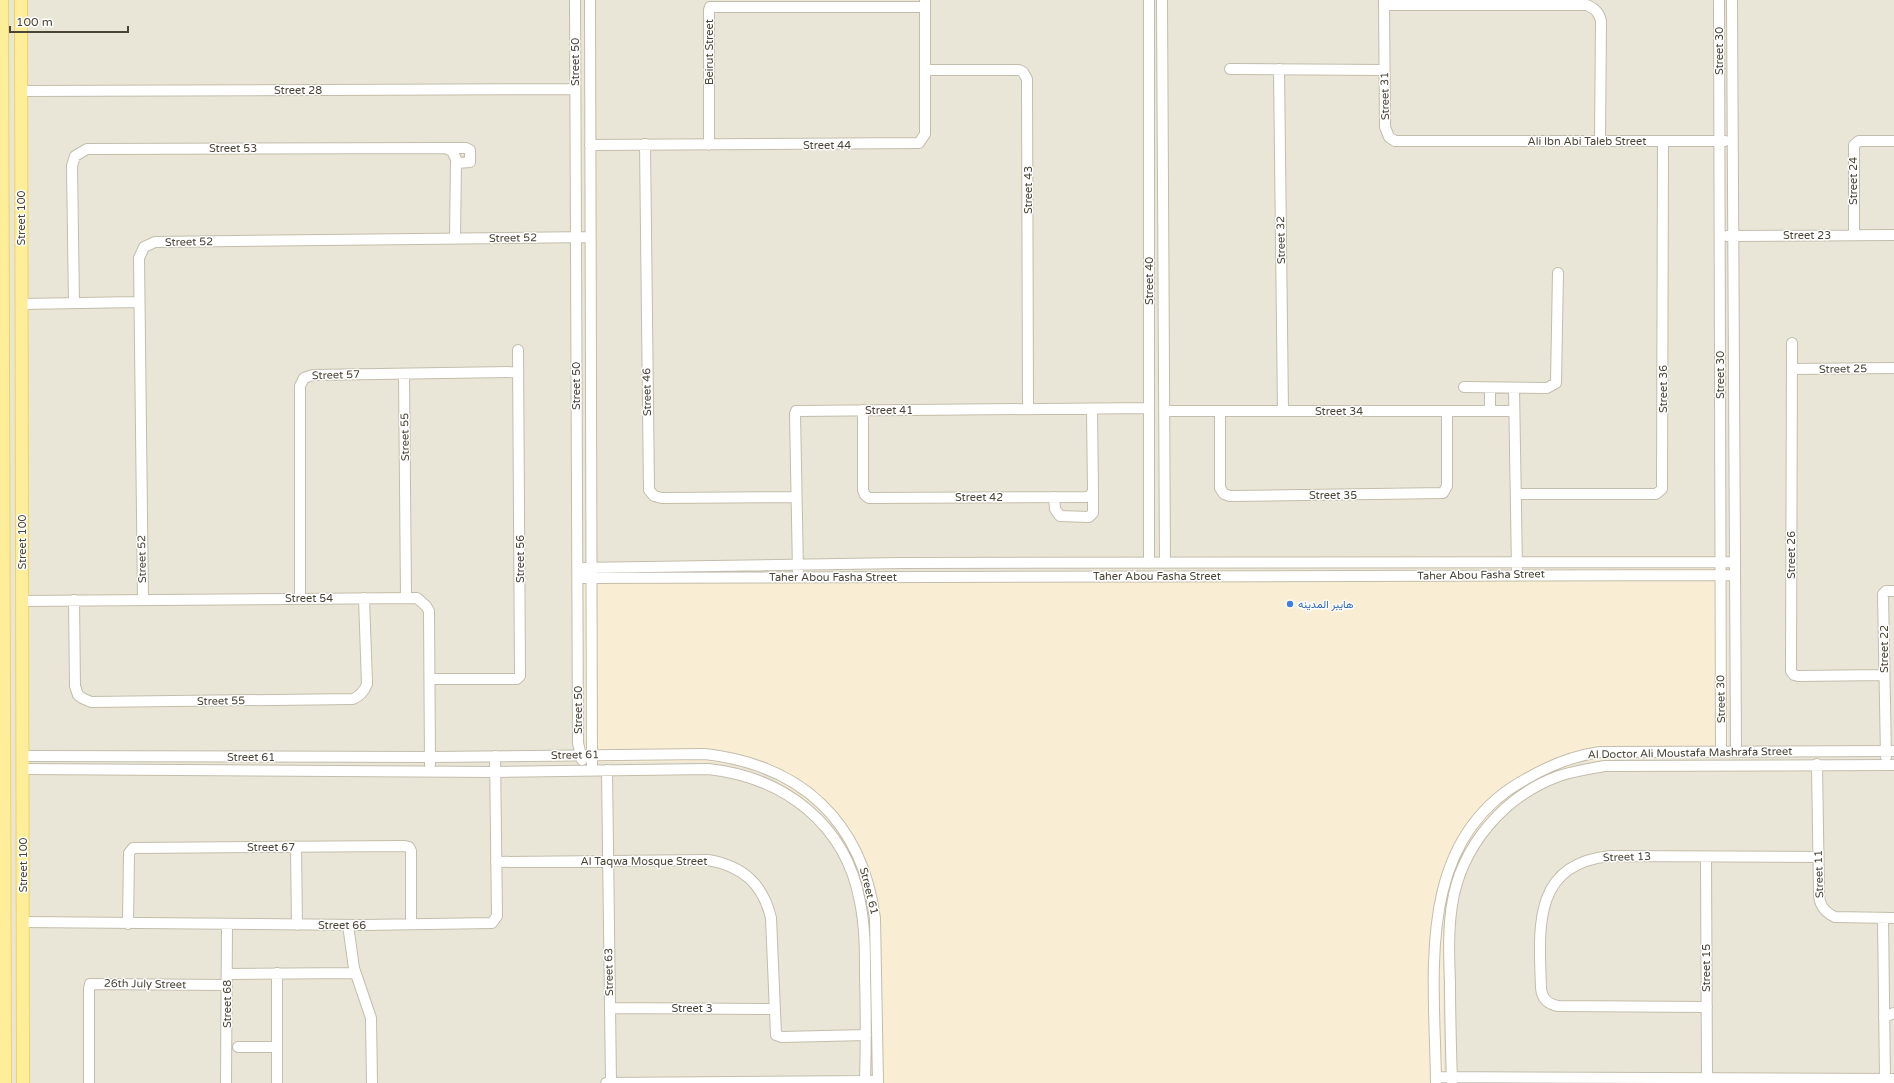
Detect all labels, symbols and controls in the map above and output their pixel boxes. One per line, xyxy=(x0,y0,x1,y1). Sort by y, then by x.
scale bar xyxy=(10,8,128,34)
text: 100 m xyxy=(16,15,53,29)
street label: Beirut Street xyxy=(703,19,716,85)
street label: Street 30 xyxy=(1713,27,1726,75)
street label: Street 50 xyxy=(569,38,582,86)
street label: Street 31 xyxy=(1378,72,1392,120)
street label: Street 28 xyxy=(274,84,322,97)
street label: Ali Ibn Abi Taleb Street xyxy=(1528,135,1646,148)
street label: Street 44 xyxy=(803,139,851,152)
street label: Street 53 xyxy=(209,142,257,155)
street label: Street 24 xyxy=(1847,157,1860,205)
street label: Street 43 xyxy=(1022,166,1035,214)
street label: Street 100 xyxy=(15,190,28,246)
street label: Street 32 xyxy=(1274,216,1288,264)
street label: Street 23 xyxy=(1783,229,1831,242)
street label: Street 52 xyxy=(489,231,537,245)
street label: Street 52 xyxy=(165,235,213,249)
street label: Street 40 xyxy=(1143,257,1156,305)
street label: Street 30 xyxy=(1714,351,1727,399)
street label: Street 50 xyxy=(570,362,583,410)
street label: Street 25 xyxy=(1819,362,1867,376)
street label: Street 36 xyxy=(1657,365,1670,413)
street label: Street 57 xyxy=(312,368,360,382)
street label: Street 46 xyxy=(640,368,654,416)
street label: Street 41 xyxy=(865,404,913,417)
street label: Street 34 xyxy=(1315,405,1363,418)
street label: Street 55 xyxy=(398,413,412,461)
street label: Street 35 xyxy=(1309,489,1357,502)
street label: Street 42 xyxy=(955,491,1003,504)
street label: Street 100 xyxy=(16,514,29,570)
street label: Street 26 xyxy=(1785,531,1798,579)
street label: Street 52 xyxy=(135,535,149,583)
street label: Street 56 xyxy=(514,535,527,583)
street label: Taher Abou Fasha Street xyxy=(1417,567,1545,583)
street label: Taher Abou Fasha Street xyxy=(1093,570,1221,583)
street label: Taher Abou Fasha Street xyxy=(769,571,897,584)
street label: Street 54 xyxy=(285,592,333,605)
place label: هايبر المدينه xyxy=(1298,598,1354,611)
marker: هايبر المدينه xyxy=(1285,599,1295,609)
street label: Street 22 xyxy=(1878,625,1891,673)
street label: Street 30 xyxy=(1714,675,1728,723)
street label: Street 50 xyxy=(572,686,585,734)
street label: Street 55 xyxy=(197,694,245,708)
street label: Al Doctor Ali Moustafa Mashrafa Street xyxy=(1588,745,1792,761)
street label: Street 61 xyxy=(551,748,599,762)
street label: Street 61 xyxy=(227,751,275,764)
street label: Street 100 xyxy=(17,837,30,893)
street label: Street 67 xyxy=(247,841,295,854)
street label: Street 13 xyxy=(1603,850,1651,864)
street label: Street 11 xyxy=(1812,850,1826,898)
street label: Al Taqwa Mosque Street xyxy=(581,855,707,868)
street label: Street 61 xyxy=(857,866,881,916)
street label: Street 66 xyxy=(318,919,366,932)
street label: Street 15 xyxy=(1700,944,1713,992)
street label: Street 63 xyxy=(602,948,616,996)
street label: 26th July Street xyxy=(104,977,186,991)
street label: Street 68 xyxy=(221,980,234,1028)
street label: Street 3 xyxy=(671,1002,713,1015)

